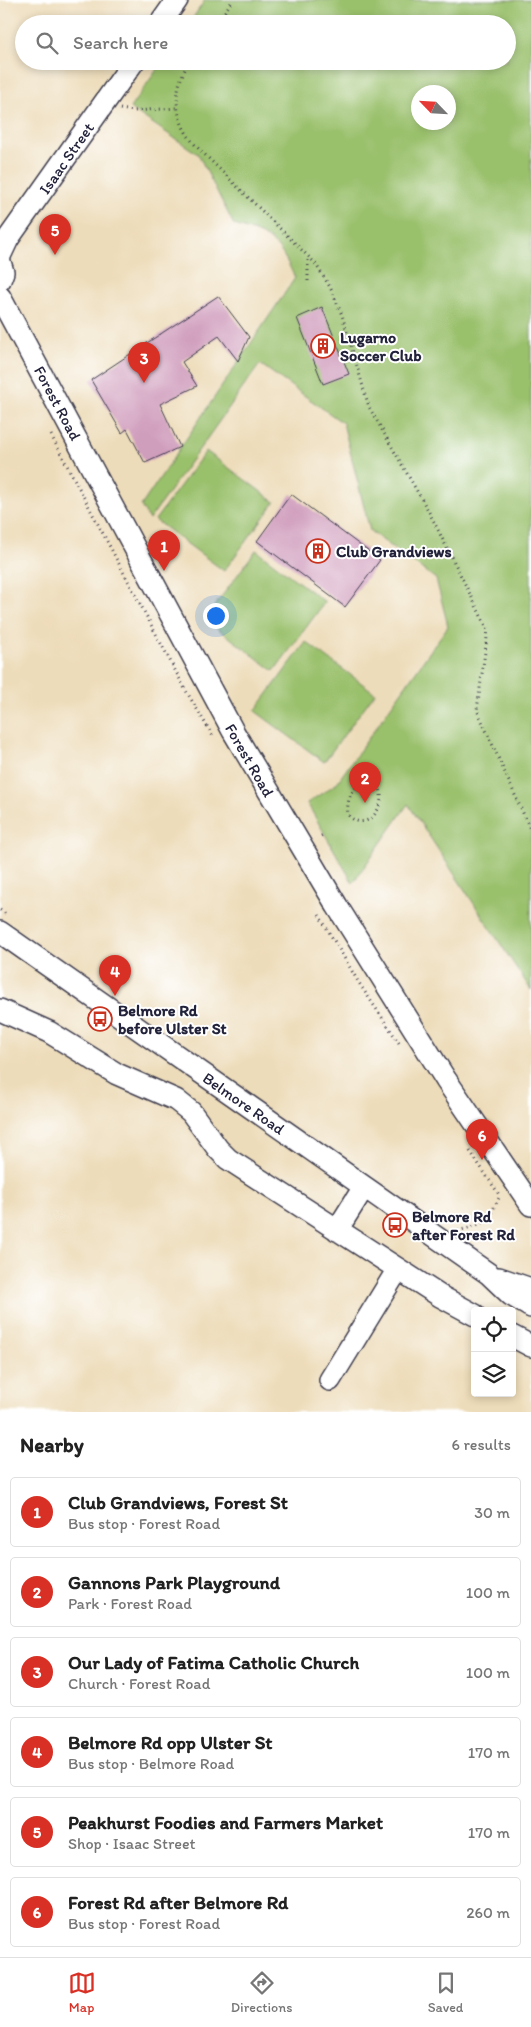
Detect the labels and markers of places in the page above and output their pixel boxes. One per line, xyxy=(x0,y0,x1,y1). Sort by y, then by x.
pin: 5 xyxy=(39,214,71,255)
place label: Lugarno Soccer Club xyxy=(340,328,422,365)
building icon: Lugarno Soccer Club xyxy=(310,333,336,359)
pin: 3 xyxy=(128,342,160,383)
pin: 1 xyxy=(148,530,180,571)
building icon: Club Grandviews xyxy=(305,538,331,564)
place label: Club Grandviews xyxy=(336,542,452,561)
pin: 2 xyxy=(349,762,381,803)
pin: 4 xyxy=(99,955,131,996)
place label: Belmore Rd before Ulster St xyxy=(118,1001,227,1038)
bus stop icon: Belmore Rd before Ulster St xyxy=(87,1006,113,1032)
pin: 6 xyxy=(466,1119,498,1160)
place label: Belmore Rd after Forest Rd xyxy=(412,1207,515,1244)
bus stop icon: Belmore Rd after Forest Rd xyxy=(382,1212,408,1238)

